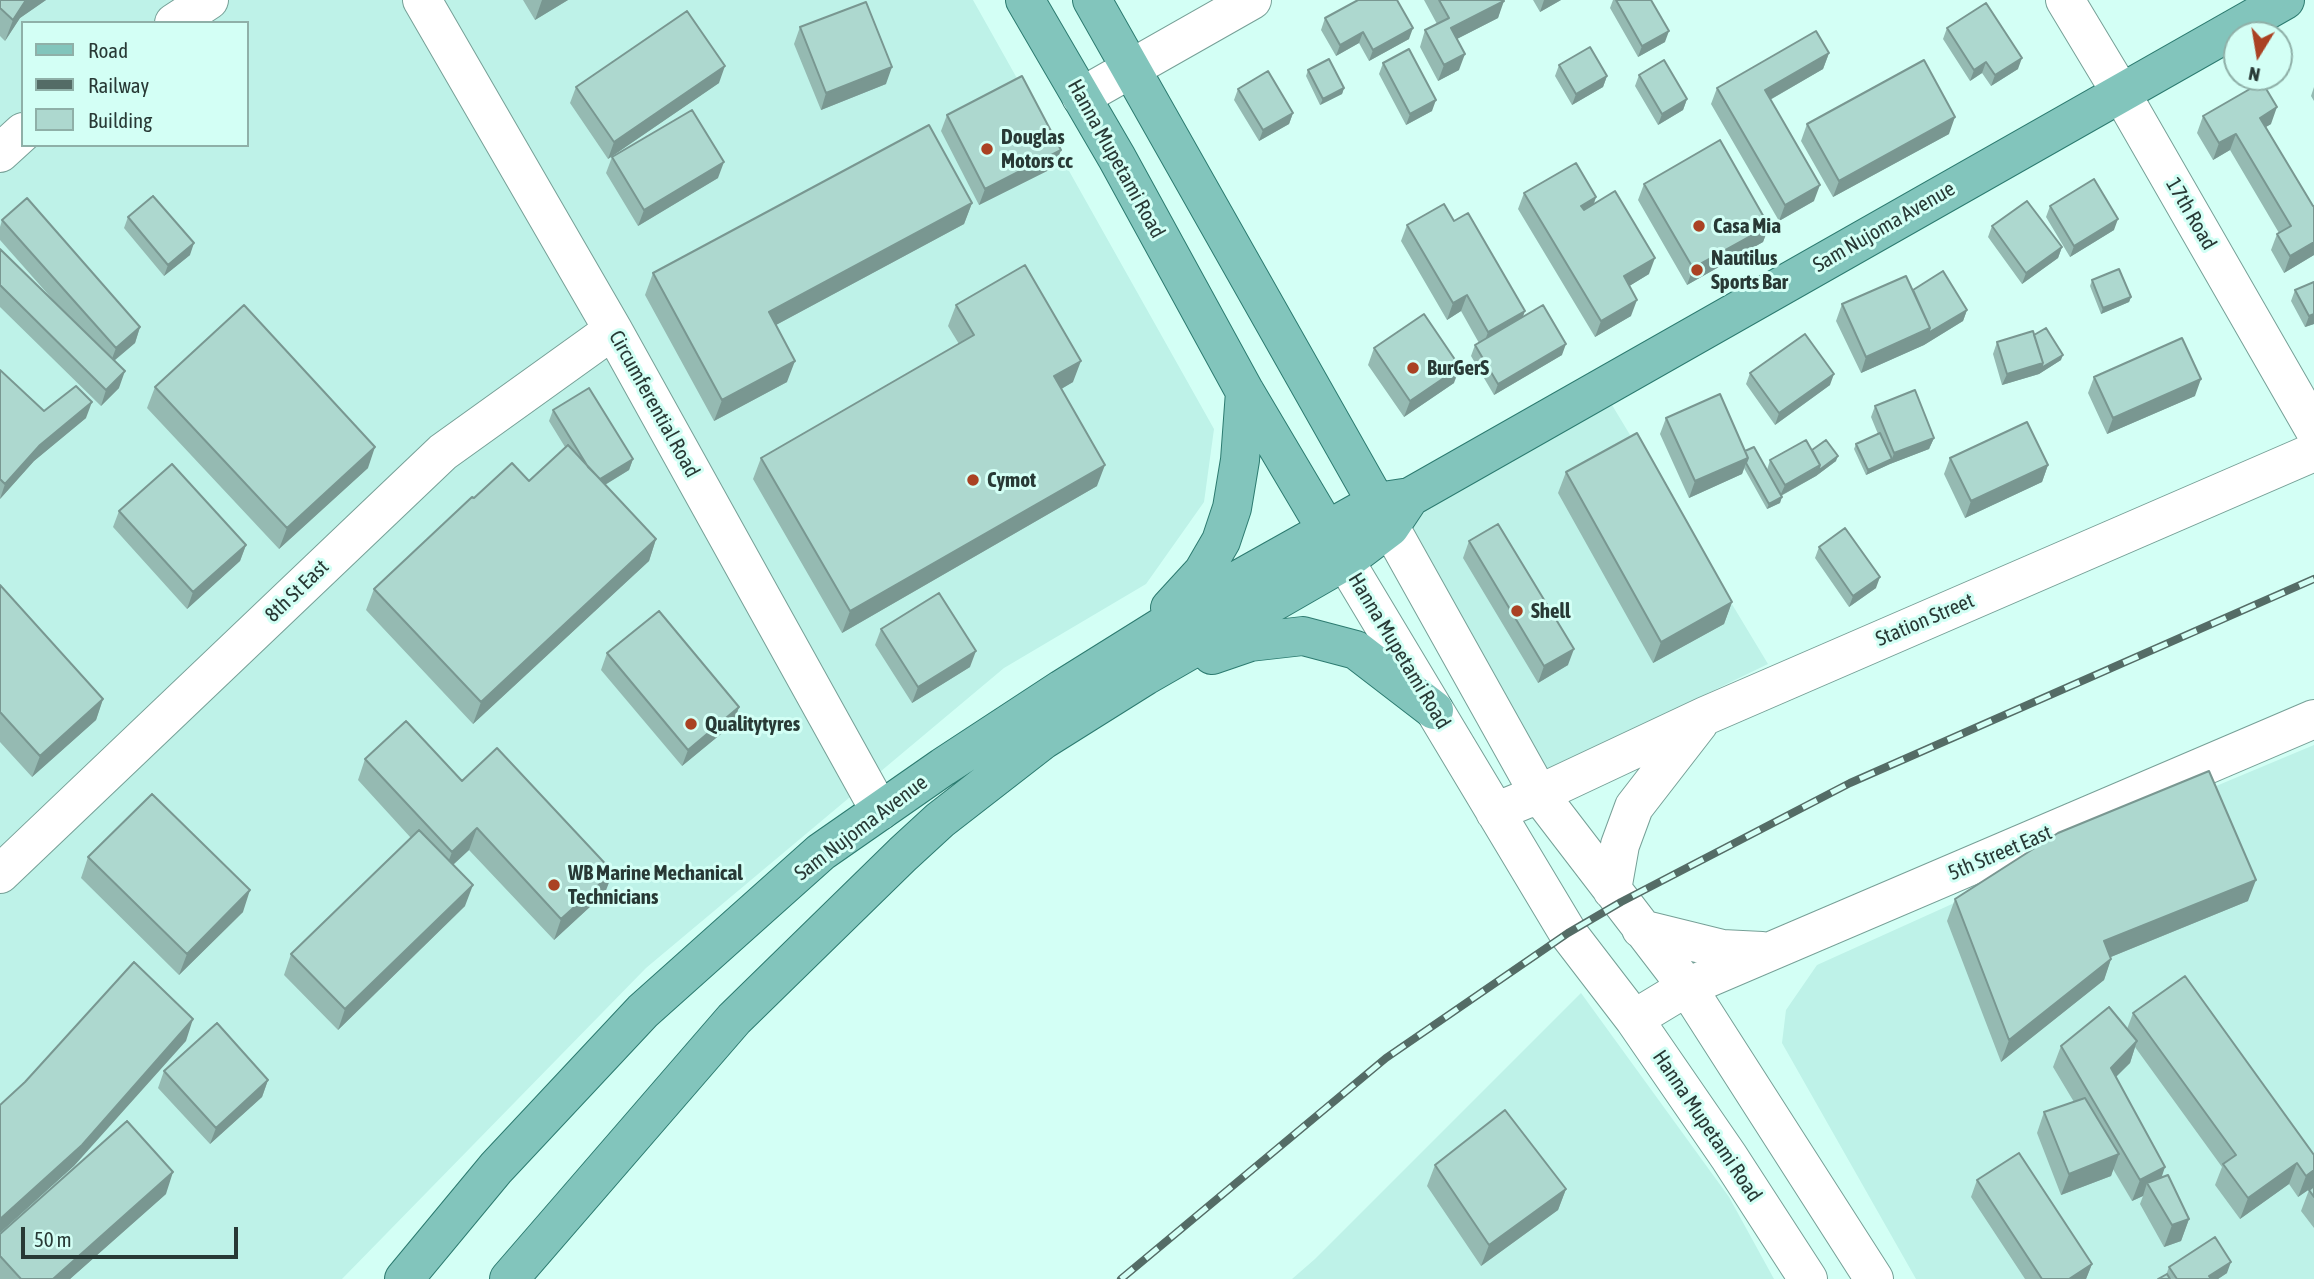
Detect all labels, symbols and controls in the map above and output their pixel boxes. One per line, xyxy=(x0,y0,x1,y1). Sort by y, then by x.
legend xyxy=(21,21,248,147)
north arrow xyxy=(2223,21,2293,91)
text: Road xyxy=(88,38,128,62)
text: N xyxy=(2247,63,2262,87)
text: Railway xyxy=(88,73,149,97)
street label: Hanna Mupetami Road xyxy=(1062,75,1170,243)
text: Building xyxy=(88,108,152,132)
place label: Douglas Motors cc xyxy=(1001,124,1073,174)
marker: Douglas Motors cc xyxy=(979,141,995,157)
street label: 17th Road xyxy=(2160,174,2222,254)
street label: Sam Nujoma Avenue xyxy=(1809,176,1959,278)
place label: Casa Mia xyxy=(1713,213,1781,239)
marker: Casa Mia xyxy=(1691,218,1707,234)
place label: Nautilus Sports Bar xyxy=(1711,245,1788,295)
marker: Nautilus Sports Bar xyxy=(1689,262,1705,278)
street label: Circumferential Road xyxy=(603,326,705,482)
place label: BurGerS xyxy=(1427,355,1489,381)
marker: BurGerS xyxy=(1405,360,1421,376)
place label: Cymot xyxy=(987,467,1036,493)
marker: Cymot xyxy=(965,472,981,488)
street label: 8th St East xyxy=(260,555,334,627)
street label: Hanna Mupetami Road xyxy=(1343,568,1455,734)
street label: Station Street xyxy=(1872,588,1978,652)
place label: Shell xyxy=(1531,598,1571,624)
marker: Shell xyxy=(1509,603,1525,619)
place label: Qualitytyres xyxy=(705,711,800,737)
marker: Qualitytyres xyxy=(683,716,699,732)
street label: Sam Nujoma Avenue xyxy=(790,770,932,886)
street label: 5th Street East xyxy=(1944,820,2056,886)
place label: WB Marine Mechanical Technicians xyxy=(568,860,743,910)
marker: WB Marine Mechanical Technicians xyxy=(546,877,562,893)
street label: Hanna Mupetami Road xyxy=(1647,1045,1767,1207)
scale bar xyxy=(24,1212,242,1256)
text: 50 m xyxy=(34,1227,72,1251)

